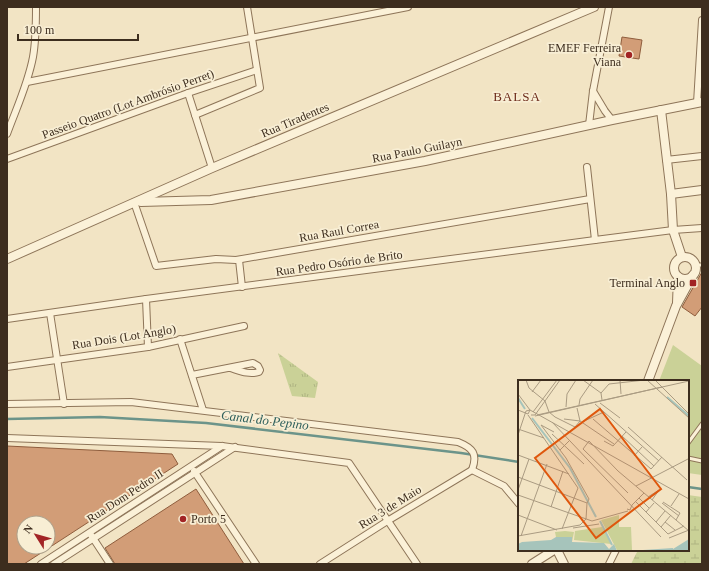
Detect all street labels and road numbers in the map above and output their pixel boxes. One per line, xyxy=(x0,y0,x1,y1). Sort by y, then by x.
street label: Passeio Quatro (Lot Ambrósio Perret) xyxy=(40,66,216,142)
street label: Rua Tiradentes xyxy=(259,99,331,141)
street label: Rua Paulo Guilayn xyxy=(371,134,463,166)
street label: Rua Raul Correa xyxy=(298,217,381,245)
street label: Rua Pedro Osório de Brito xyxy=(275,247,403,279)
street label: Rua Dois (Lot Anglo) xyxy=(71,322,177,352)
street label: Rua Dom Pedro II xyxy=(84,466,166,526)
street label: Rua 3 de Maio xyxy=(356,482,424,532)

